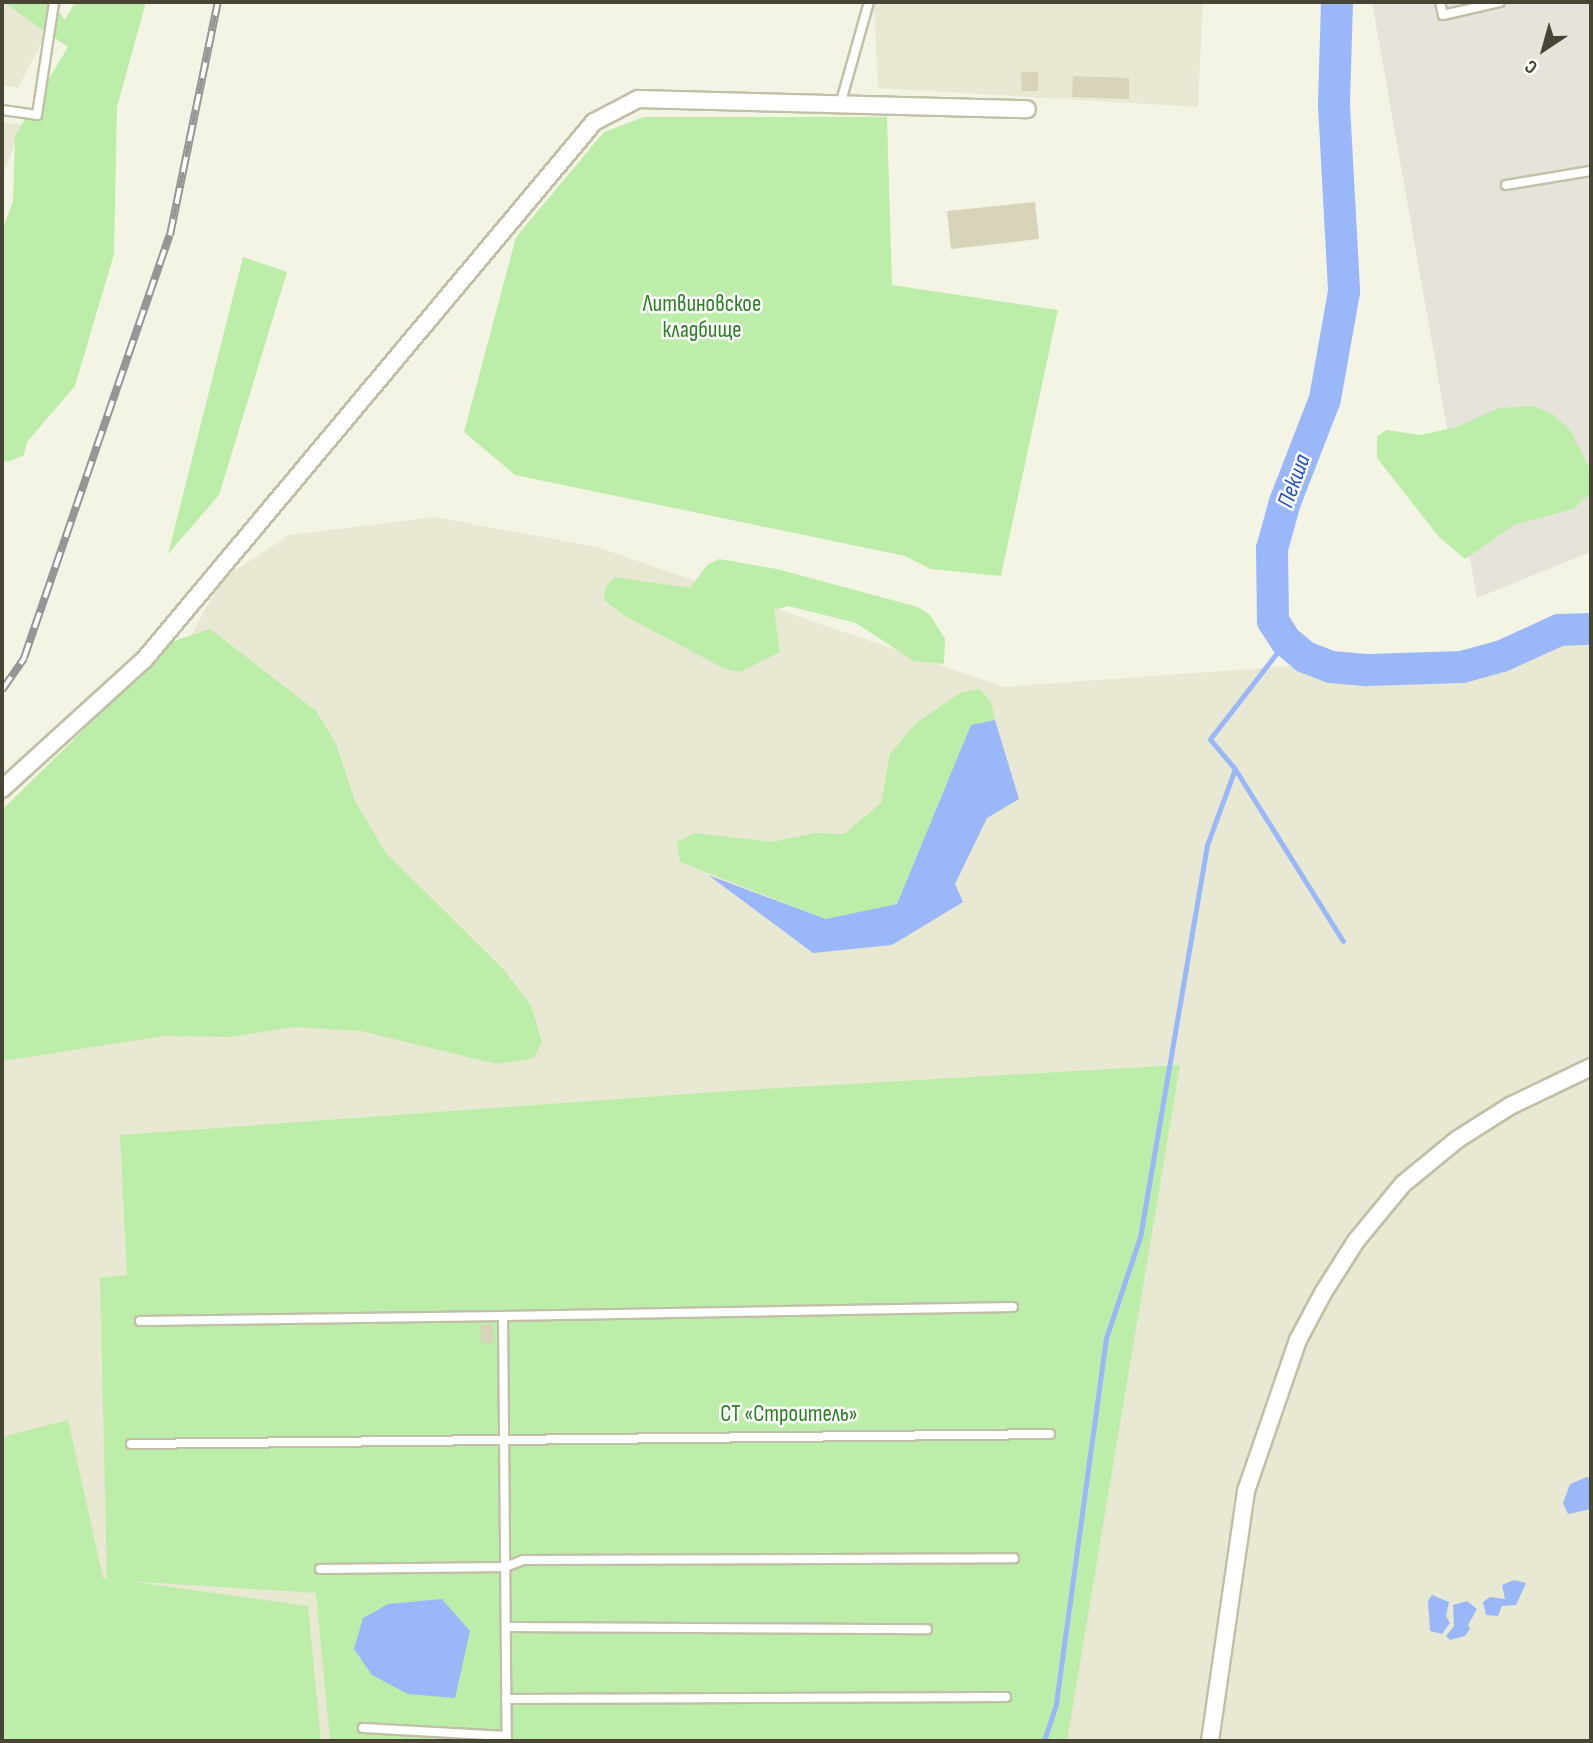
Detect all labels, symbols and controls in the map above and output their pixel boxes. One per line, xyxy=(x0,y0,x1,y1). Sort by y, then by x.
north arrow xyxy=(1509,14,1579,84)
text: С xyxy=(1521,54,1542,79)
park label: Литвиновское кладбище xyxy=(643,290,761,344)
water label: Пекша xyxy=(1271,450,1317,512)
park label: СТ «Строитель» xyxy=(720,1400,858,1428)

